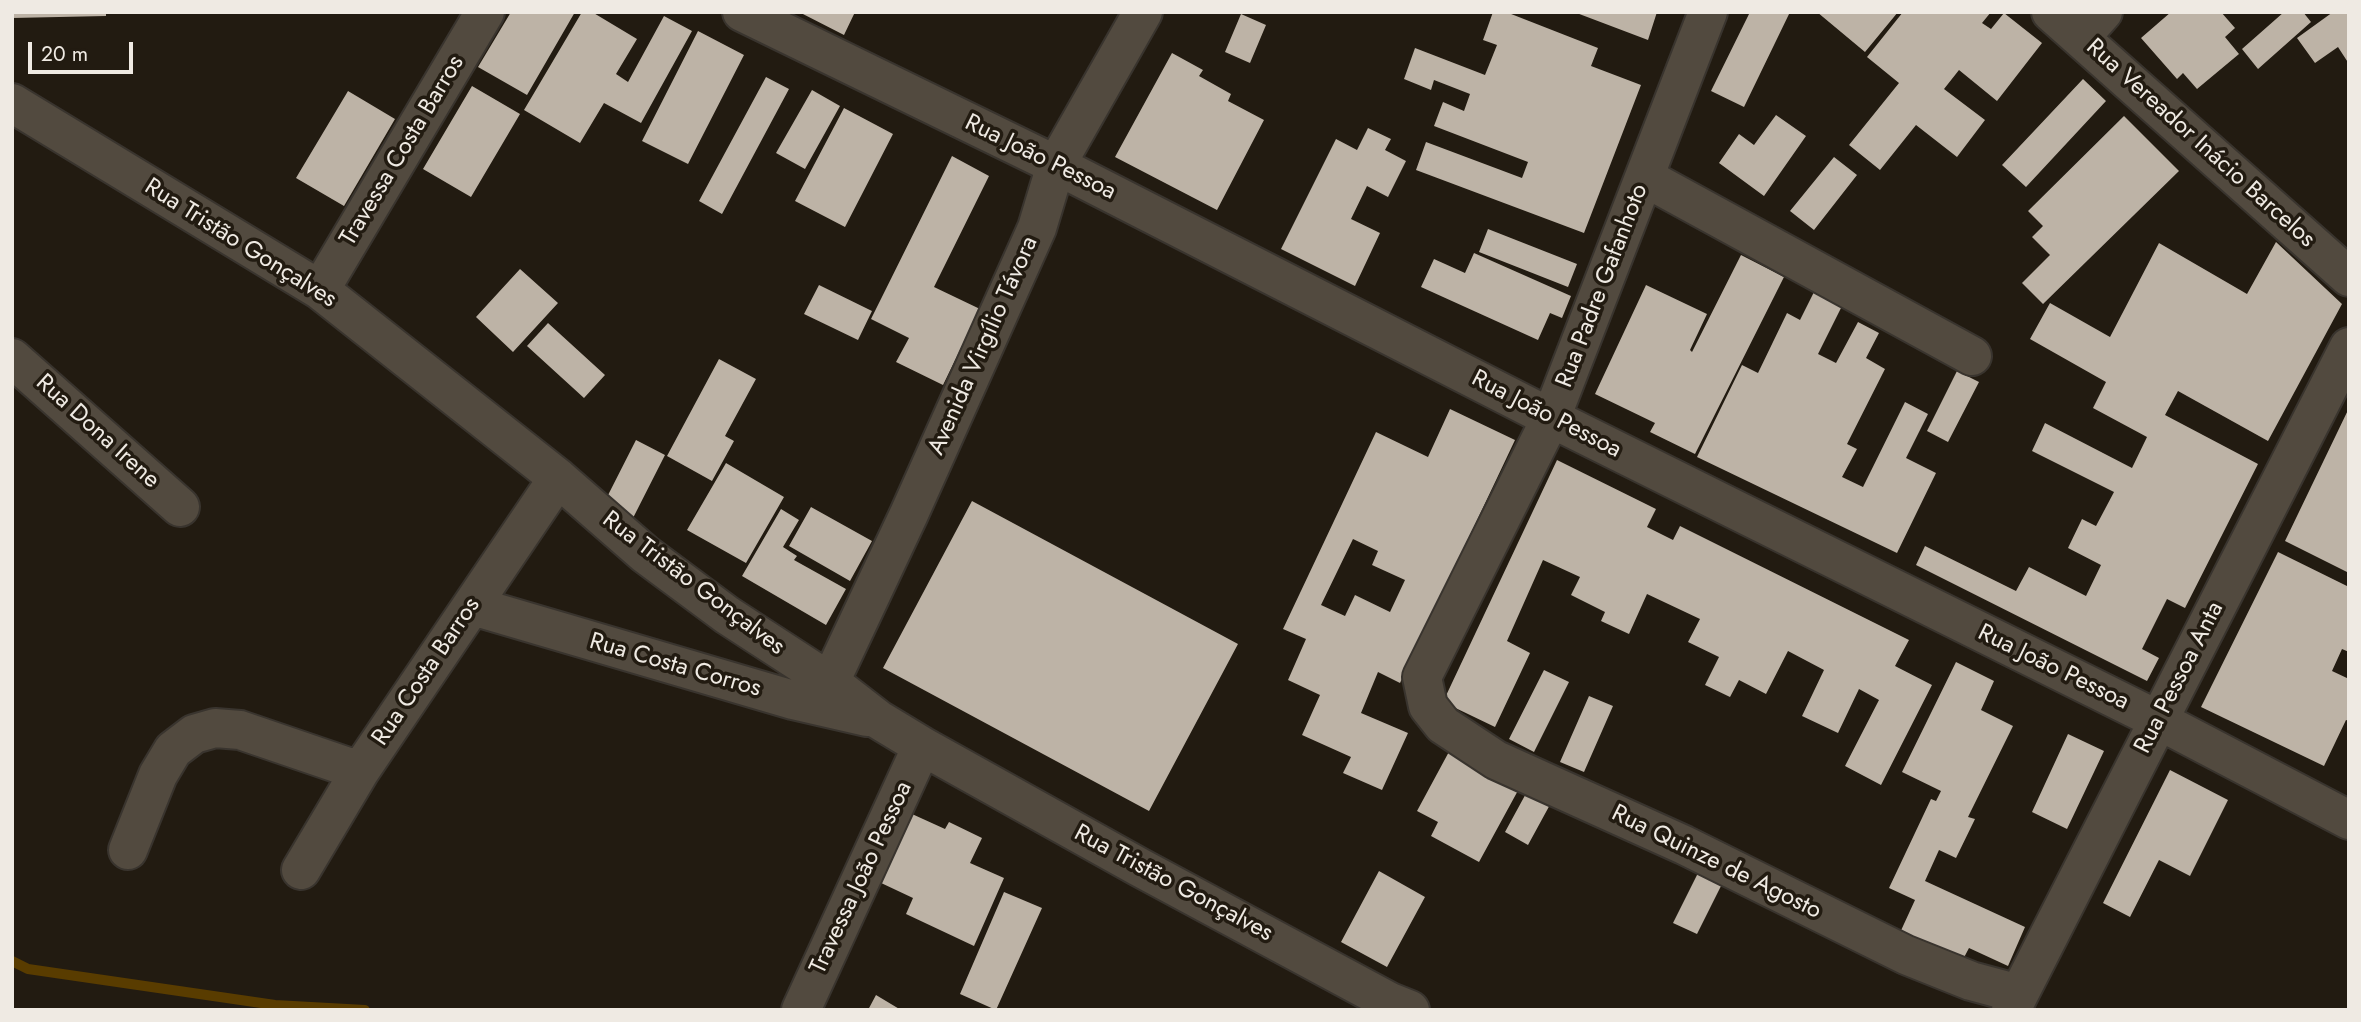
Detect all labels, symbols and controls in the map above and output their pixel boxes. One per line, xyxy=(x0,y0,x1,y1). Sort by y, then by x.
scale bar xyxy=(32,28,136,72)
street label: Rua Vereador Inácio Barcelos xyxy=(2080,34,2320,254)
text: 20 m xyxy=(41,39,88,69)
street label: Travessa Costa Barros xyxy=(335,51,471,251)
street label: Rua João Pessoa xyxy=(960,109,1120,207)
street label: Rua Tristão Gonçalves xyxy=(139,173,341,315)
street label: Rua Padre Gafanhoto xyxy=(1551,180,1655,392)
street label: Avenida Virgílio Távora xyxy=(923,232,1045,460)
street label: Rua João Pessoa xyxy=(1466,365,1626,465)
street label: Rua Dona Irene xyxy=(29,369,165,495)
street label: Rua Tristão Gonçalves xyxy=(596,506,790,662)
street label: Rua Costa Barros xyxy=(367,593,487,751)
street label: Rua Pessoa Anta xyxy=(2129,597,2231,759)
street label: Rua João Pessoa xyxy=(1973,619,2133,717)
street label: Rua Costa Corros xyxy=(586,628,764,704)
street label: Travessa João Pessoa xyxy=(805,777,919,979)
street label: Rua Quinze de Agosto xyxy=(1606,800,1826,926)
street label: Rua Tristão Gonçalves xyxy=(1069,819,1277,949)

